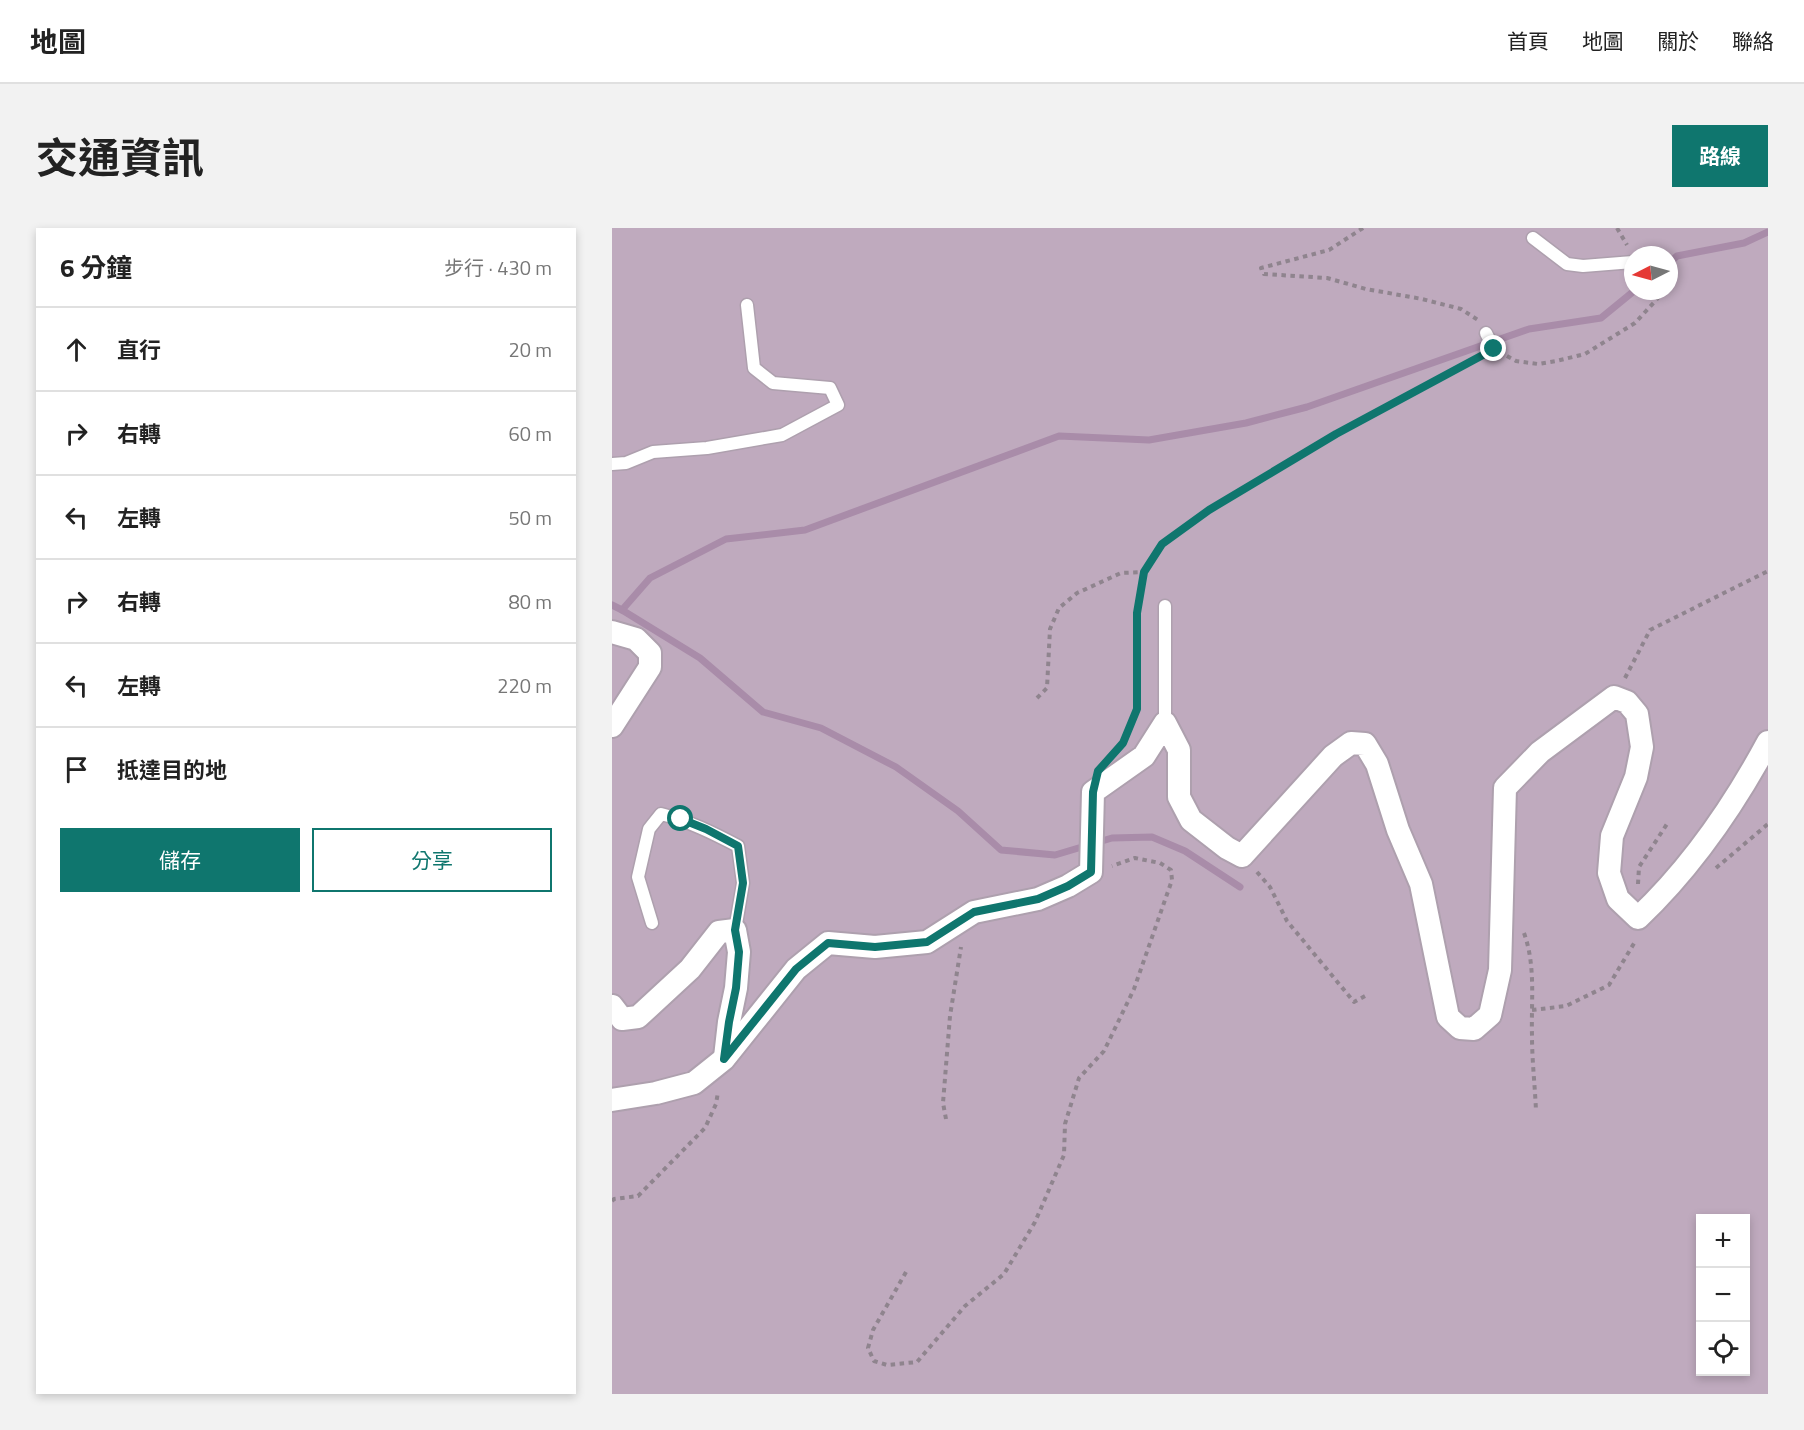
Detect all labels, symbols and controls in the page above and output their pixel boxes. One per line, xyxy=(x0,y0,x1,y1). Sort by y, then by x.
text: 地圖 xyxy=(30,20,86,63)
text: 首頁 xyxy=(1507,25,1549,57)
text: 地圖 xyxy=(1582,25,1624,57)
text: 關於 xyxy=(1657,25,1699,57)
text: 聯絡 xyxy=(1732,25,1774,57)
text: 交通資訊 xyxy=(36,125,204,189)
button: 路線 xyxy=(1672,125,1768,187)
north arrow xyxy=(1624,246,1678,300)
text: 6 分鐘 xyxy=(60,248,132,287)
text: 步行 · 430 m xyxy=(444,252,552,283)
icon: ahead xyxy=(60,333,93,366)
text: 直行 xyxy=(117,333,161,367)
text: 20 m xyxy=(508,334,552,365)
route end xyxy=(1480,335,1506,361)
icon: right xyxy=(60,417,93,450)
text: 右轉 xyxy=(117,417,161,451)
text: 60 m xyxy=(508,418,552,449)
icon: left xyxy=(60,501,93,534)
text: 左轉 xyxy=(117,501,161,535)
text: 50 m xyxy=(508,502,552,533)
icon: right xyxy=(60,585,93,618)
text: 右轉 xyxy=(117,585,161,619)
text: 80 m xyxy=(508,586,552,617)
icon: left xyxy=(60,669,93,702)
text: 左轉 xyxy=(117,669,161,703)
text: 220 m xyxy=(497,670,552,701)
icon: arrive xyxy=(60,753,93,786)
text: 抵達目的地 xyxy=(117,753,227,787)
route start xyxy=(667,805,693,831)
button: 儲存 xyxy=(60,828,300,892)
button: 分享 xyxy=(312,828,552,892)
map controls xyxy=(1696,1214,1750,1376)
button: + xyxy=(1696,1214,1750,1268)
button: − xyxy=(1696,1268,1750,1322)
button: locate xyxy=(1696,1322,1750,1376)

